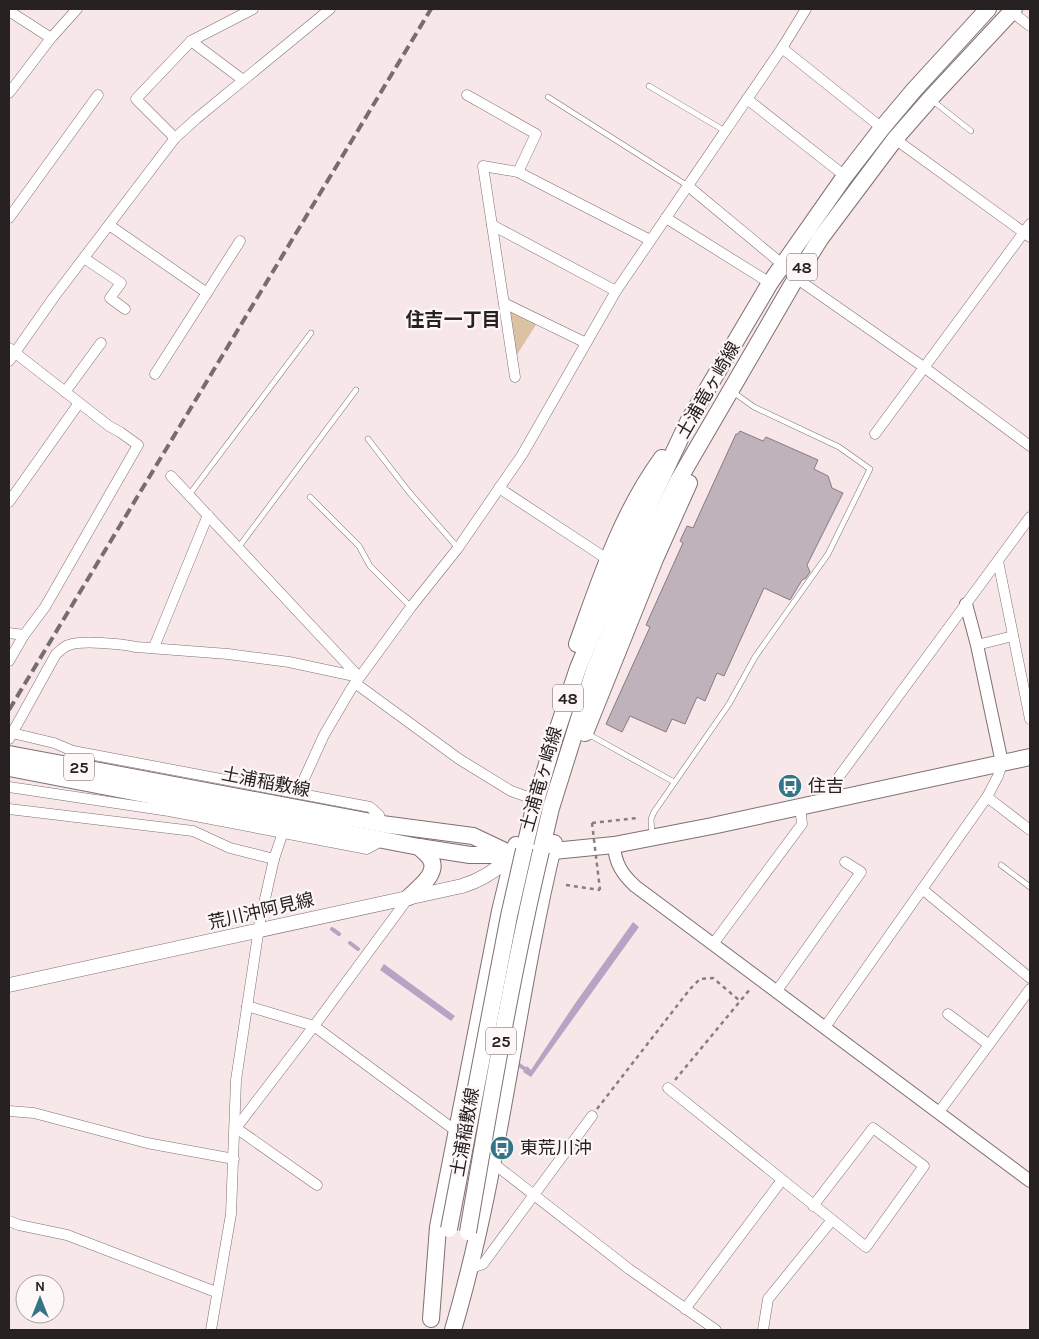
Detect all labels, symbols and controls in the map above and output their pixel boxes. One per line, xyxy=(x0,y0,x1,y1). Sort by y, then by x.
road number: 48 xyxy=(787,253,817,280)
district label: 住吉一丁目 xyxy=(405,309,501,331)
street label: 土浦竜ヶ崎線 xyxy=(671,338,745,442)
road number: 48 xyxy=(553,684,583,711)
street label: 土浦竜ヶ崎線 xyxy=(516,724,566,834)
road number: 25 xyxy=(64,754,94,780)
street label: 土浦稲敷線 xyxy=(220,763,312,801)
bus stop icon: 住吉 xyxy=(777,773,803,799)
place label: 住吉 xyxy=(808,775,844,797)
street label: 荒川沖阿見線 xyxy=(206,888,316,934)
road number: 25 xyxy=(486,1028,516,1054)
street label: 土浦稲敷線 xyxy=(446,1086,484,1178)
bus stop icon: 東荒川沖 xyxy=(489,1135,515,1161)
place label: 東荒川沖 xyxy=(520,1137,592,1159)
north arrow xyxy=(15,1274,65,1324)
text: N xyxy=(35,1278,45,1295)

